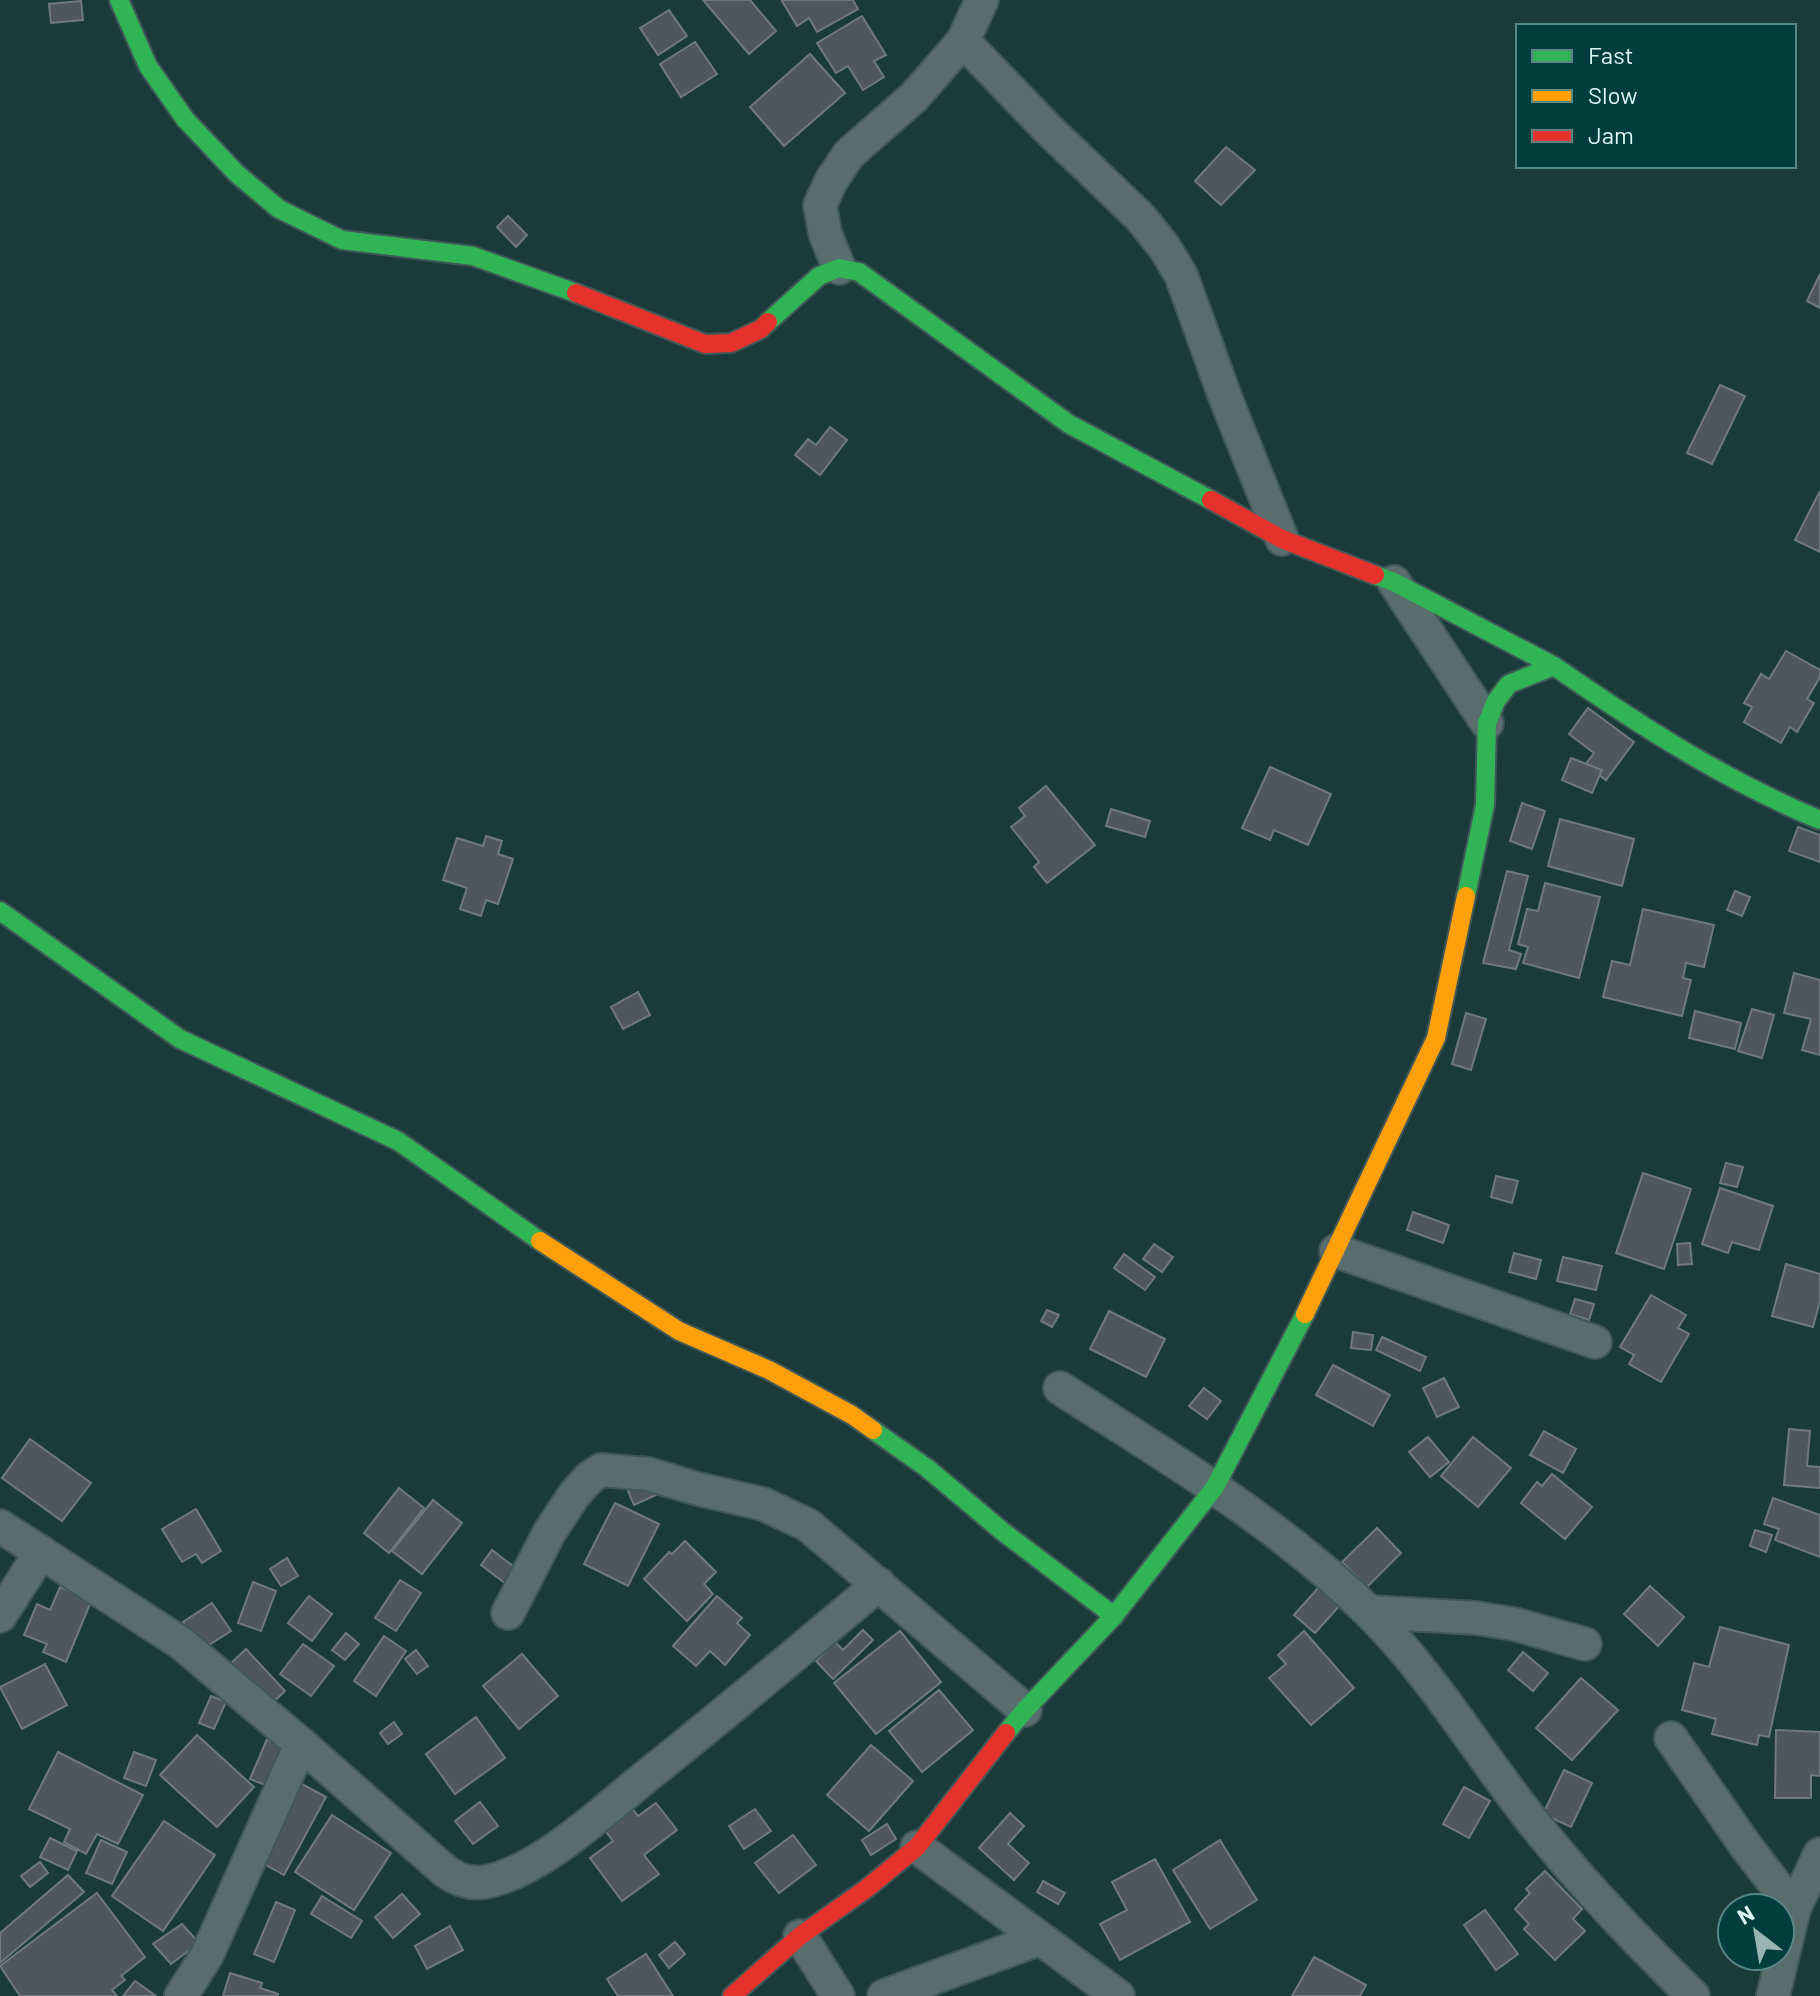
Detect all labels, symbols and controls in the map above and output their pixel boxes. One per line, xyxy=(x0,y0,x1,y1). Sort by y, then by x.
legend xyxy=(1516,24,1796,168)
text: Fast xyxy=(1588,40,1633,69)
text: Slow xyxy=(1588,80,1637,109)
text: Jam xyxy=(1588,120,1634,149)
north arrow xyxy=(1716,1892,1796,1972)
text: N xyxy=(1732,1899,1758,1929)

